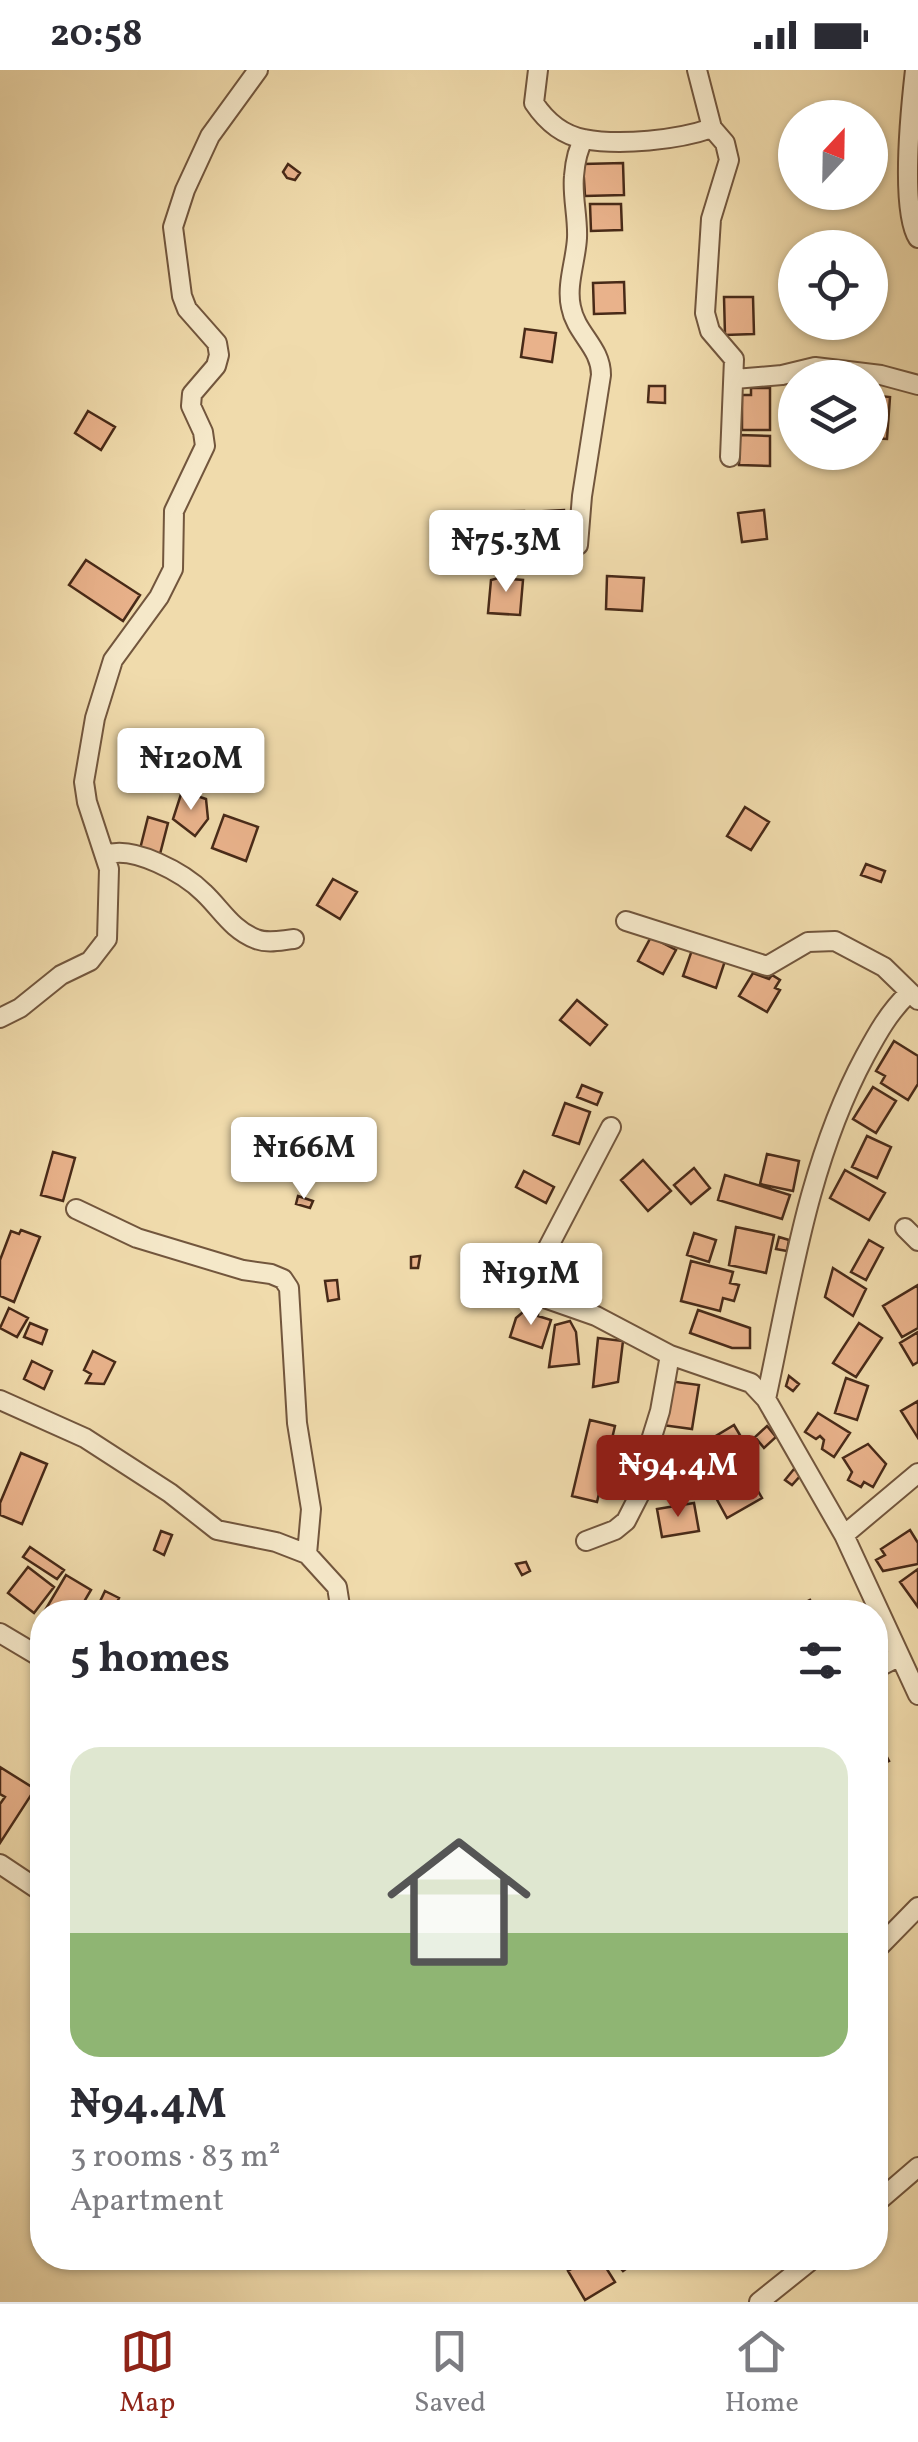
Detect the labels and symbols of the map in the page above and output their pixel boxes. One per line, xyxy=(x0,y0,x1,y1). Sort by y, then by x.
north arrow xyxy=(778,100,888,210)
pin: ₦75.3M xyxy=(425,510,587,595)
pin: ₦120M xyxy=(121,728,261,813)
pin: ₦166M xyxy=(234,1117,374,1202)
pin: ₦191M xyxy=(461,1243,601,1328)
pin: ₦94.4M xyxy=(597,1435,759,1520)

